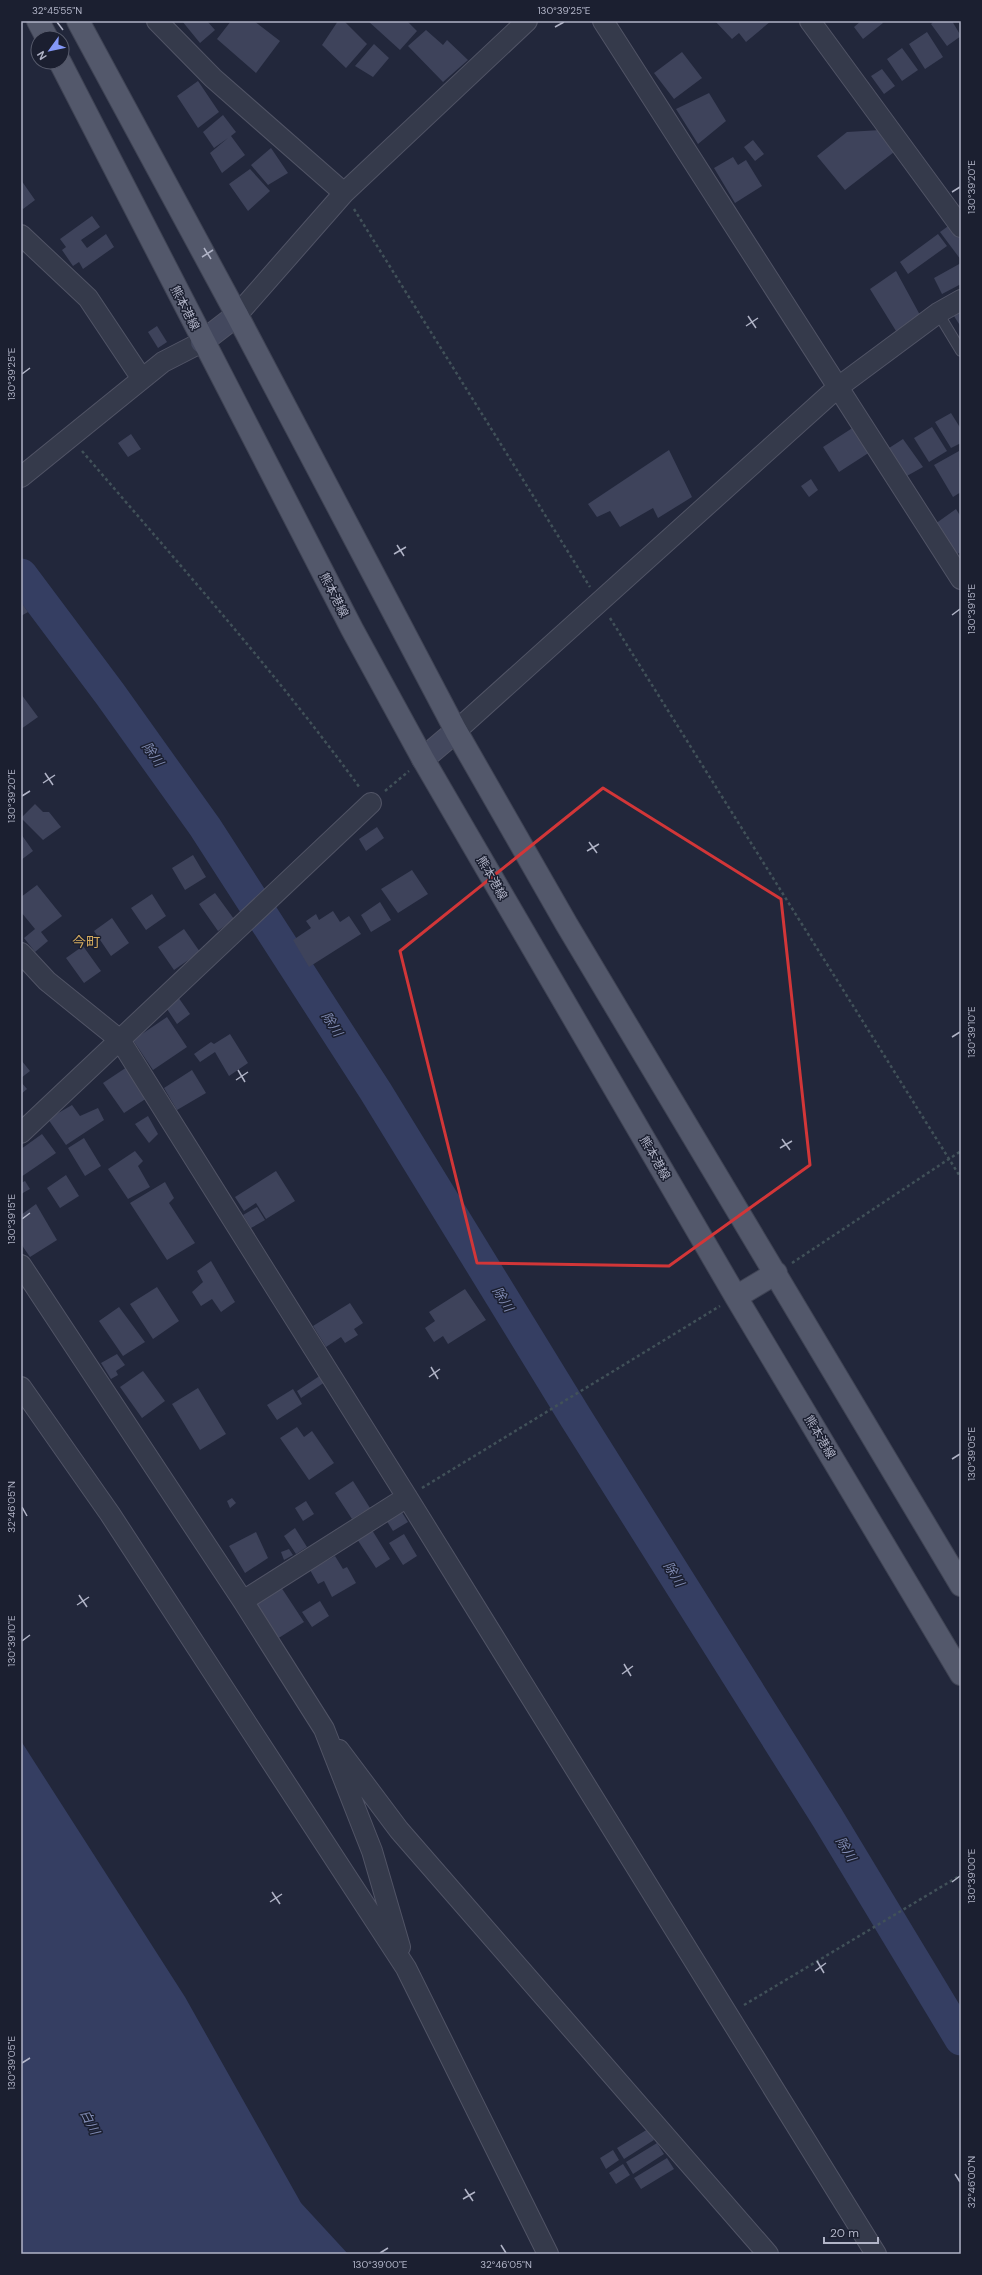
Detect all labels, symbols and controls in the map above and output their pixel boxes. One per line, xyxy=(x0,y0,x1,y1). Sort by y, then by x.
text: 32°45'55"N xyxy=(32,4,82,17)
text: 130°39'25"E xyxy=(537,4,591,17)
north arrow xyxy=(30,30,70,70)
text: N xyxy=(34,48,50,63)
text: 130°39'20"E xyxy=(965,160,978,214)
street label: 熊本港線 xyxy=(167,283,203,333)
text: 130°39'25"E xyxy=(5,347,18,401)
street label: 熊本港線 xyxy=(316,570,352,620)
text: 130°39'15"E xyxy=(965,583,978,634)
water label: 除川 xyxy=(139,738,169,771)
text: 130°39'20"E xyxy=(5,769,18,823)
street label: 熊本港線 xyxy=(473,853,511,903)
district label: 今町 xyxy=(72,933,100,951)
text: 130°39'10"E xyxy=(965,1006,978,1058)
water label: 除川 xyxy=(318,1008,347,1041)
street label: 熊本港線 xyxy=(636,1133,674,1183)
text: 130°39'15"E xyxy=(5,1193,18,1244)
water label: 除川 xyxy=(489,1283,518,1316)
street label: 熊本港線 xyxy=(801,1412,839,1462)
text: 130°39'05"E xyxy=(965,1427,978,1481)
text: 32°46'05"N xyxy=(5,1481,18,1533)
water label: 除川 xyxy=(660,1558,689,1591)
text: 130°39'10"E xyxy=(5,1615,18,1667)
water label: 除川 xyxy=(832,1833,861,1866)
text: 130°39'00"E xyxy=(965,1848,978,1904)
text: 130°39'05"E xyxy=(5,2036,18,2090)
water label: 白川 xyxy=(77,2107,104,2139)
text: 32°46'00"N xyxy=(965,2156,978,2208)
scale bar xyxy=(824,2219,878,2245)
text: 20 m xyxy=(830,2225,859,2241)
text: 130°39'00"E xyxy=(352,2258,408,2271)
text: 32°46'05"N xyxy=(480,2258,532,2271)

